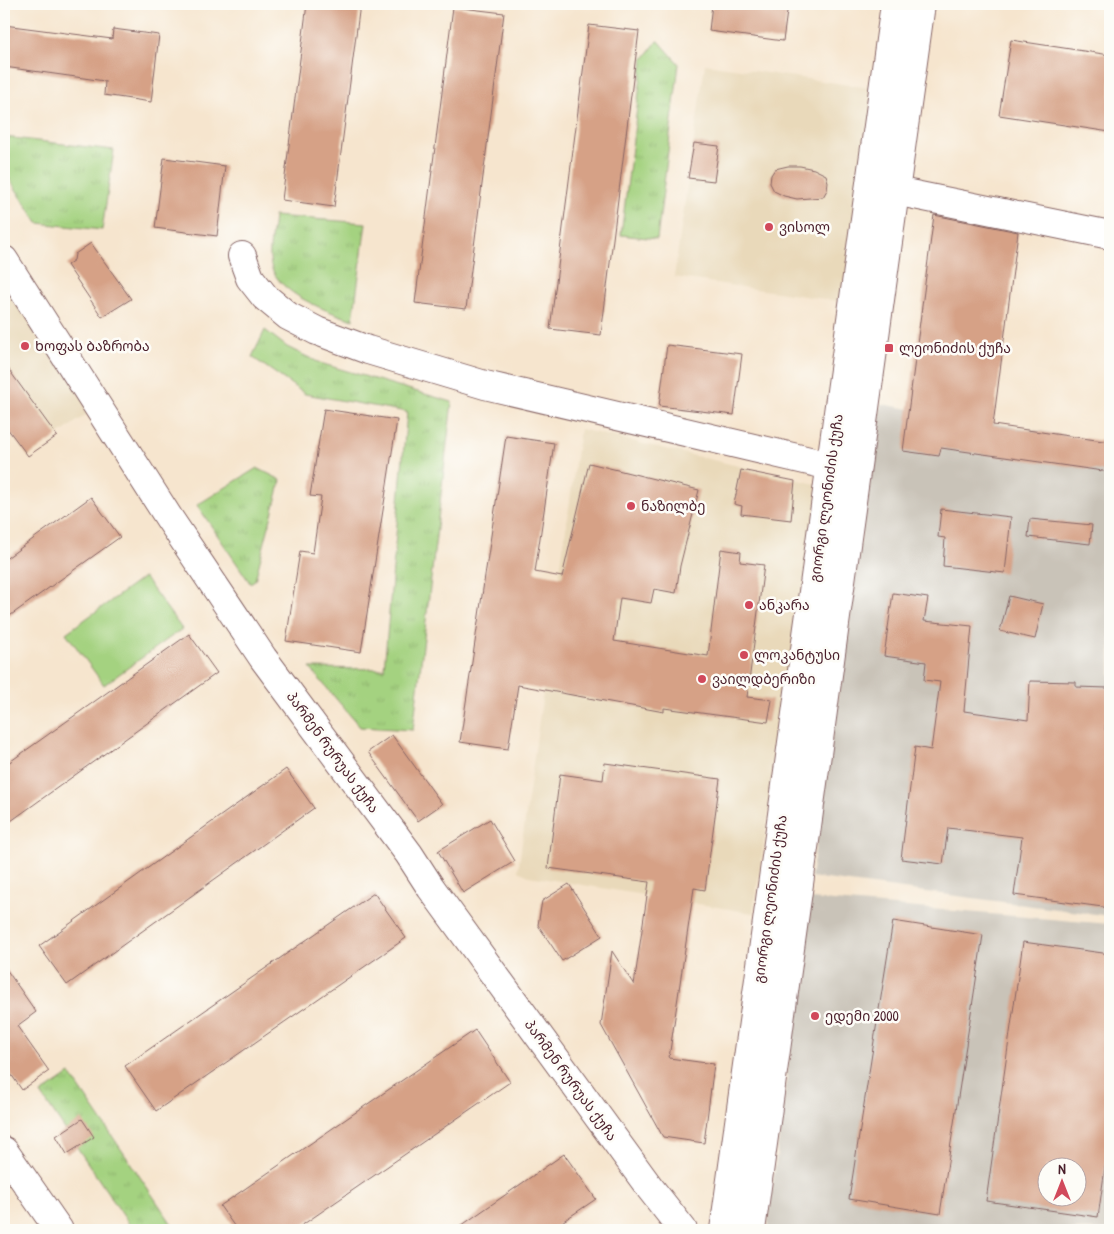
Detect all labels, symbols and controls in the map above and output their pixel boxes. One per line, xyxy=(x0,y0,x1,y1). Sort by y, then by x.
place label: ვისოლ xyxy=(779,217,830,236)
marker: ვისოლ xyxy=(763,221,775,233)
place label: Ხოფას Ბაზრობა xyxy=(35,336,150,355)
place label: ლეონიძის ქუჩა xyxy=(899,338,1011,357)
marker: Ხოფას Ბაზრობა xyxy=(19,340,31,352)
marker: ლეონიძის ქუჩა xyxy=(883,342,895,354)
street label: გიორგი ლეონიძის ქუჩა xyxy=(804,413,847,583)
place label: ნაზილბე xyxy=(641,496,705,515)
marker: ნაზილბე xyxy=(625,500,637,512)
place label: ანკარა xyxy=(759,595,810,614)
marker: ანკარა xyxy=(743,599,755,611)
place label: ლოკანტუსი xyxy=(754,645,840,664)
marker: ლოკანტუსი xyxy=(738,649,750,661)
place label: ვაილდბერიზი xyxy=(712,669,816,688)
marker: ვაილდბერიზი xyxy=(696,673,708,685)
street label: პარმენ რურუას ქუჩა xyxy=(283,687,384,816)
street label: გიორგი ლეონიძის ქუჩა xyxy=(748,814,791,984)
place label: ედემი 2000 xyxy=(825,1006,899,1025)
marker: ედემი 2000 xyxy=(809,1010,821,1022)
street label: პარმენ რურუას ქუჩა xyxy=(521,1015,622,1144)
north arrow xyxy=(1036,1156,1086,1206)
text: N xyxy=(1058,1159,1066,1178)

